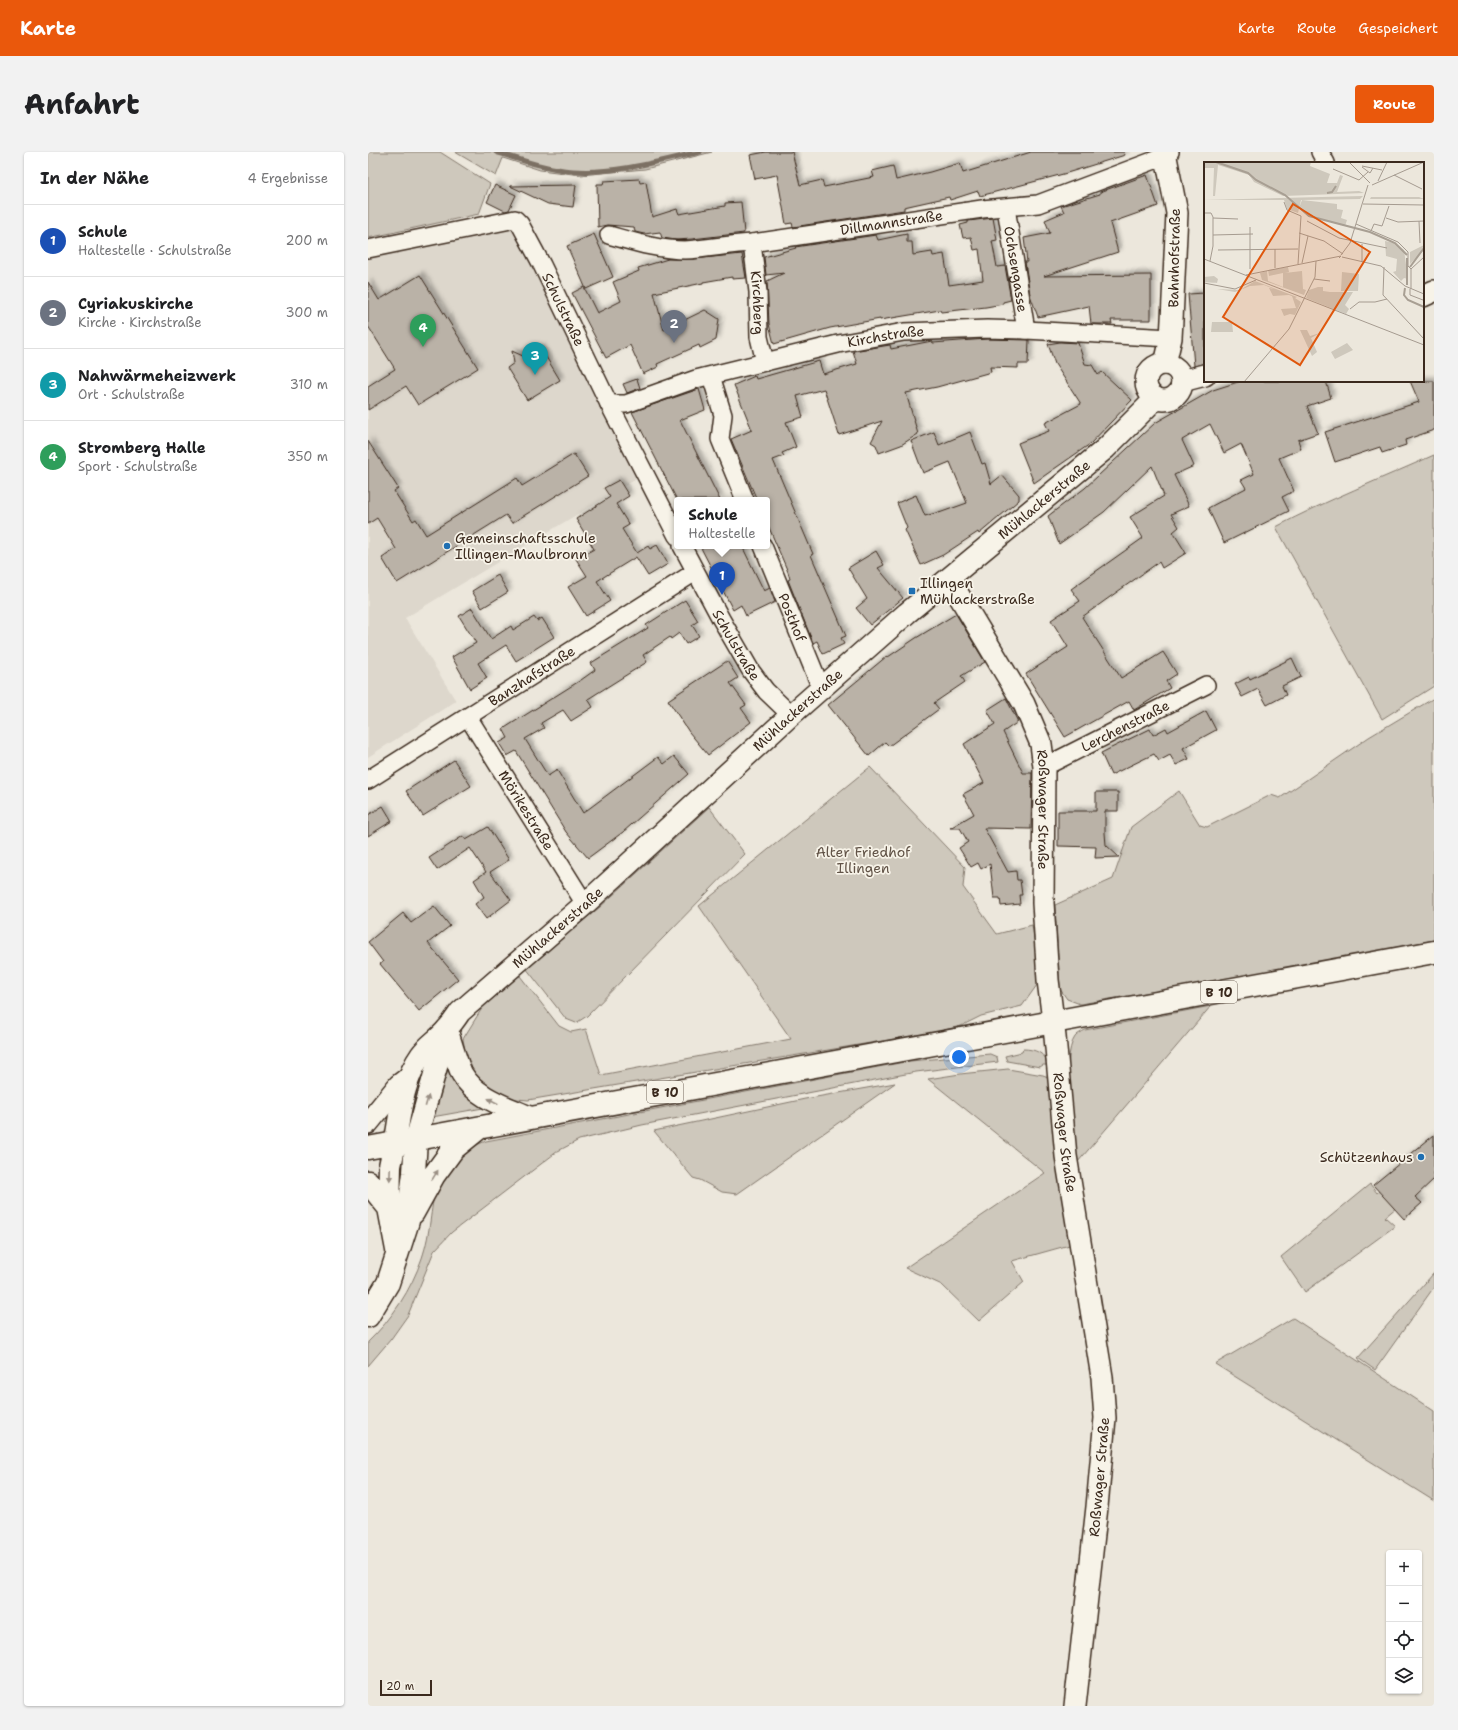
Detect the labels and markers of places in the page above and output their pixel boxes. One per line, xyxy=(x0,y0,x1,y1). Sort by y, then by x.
pin: 2 xyxy=(661,310,687,343)
pin: 4 xyxy=(410,314,436,347)
pin: 3 xyxy=(522,342,548,375)
place label: Gemeinschaftsschule Illingen-Maulbronn xyxy=(455,529,596,563)
marker: Gemeinschaftsschule Illingen-Maulbronn xyxy=(442,541,452,551)
pin: 1 xyxy=(709,562,735,595)
place label: Illingen Mühlackerstraße xyxy=(920,574,1035,608)
marker: Illingen Mühlackerstraße xyxy=(907,586,917,596)
place label: Schützenhaus xyxy=(1320,1148,1413,1166)
marker: Schützenhaus xyxy=(1416,1152,1426,1162)

